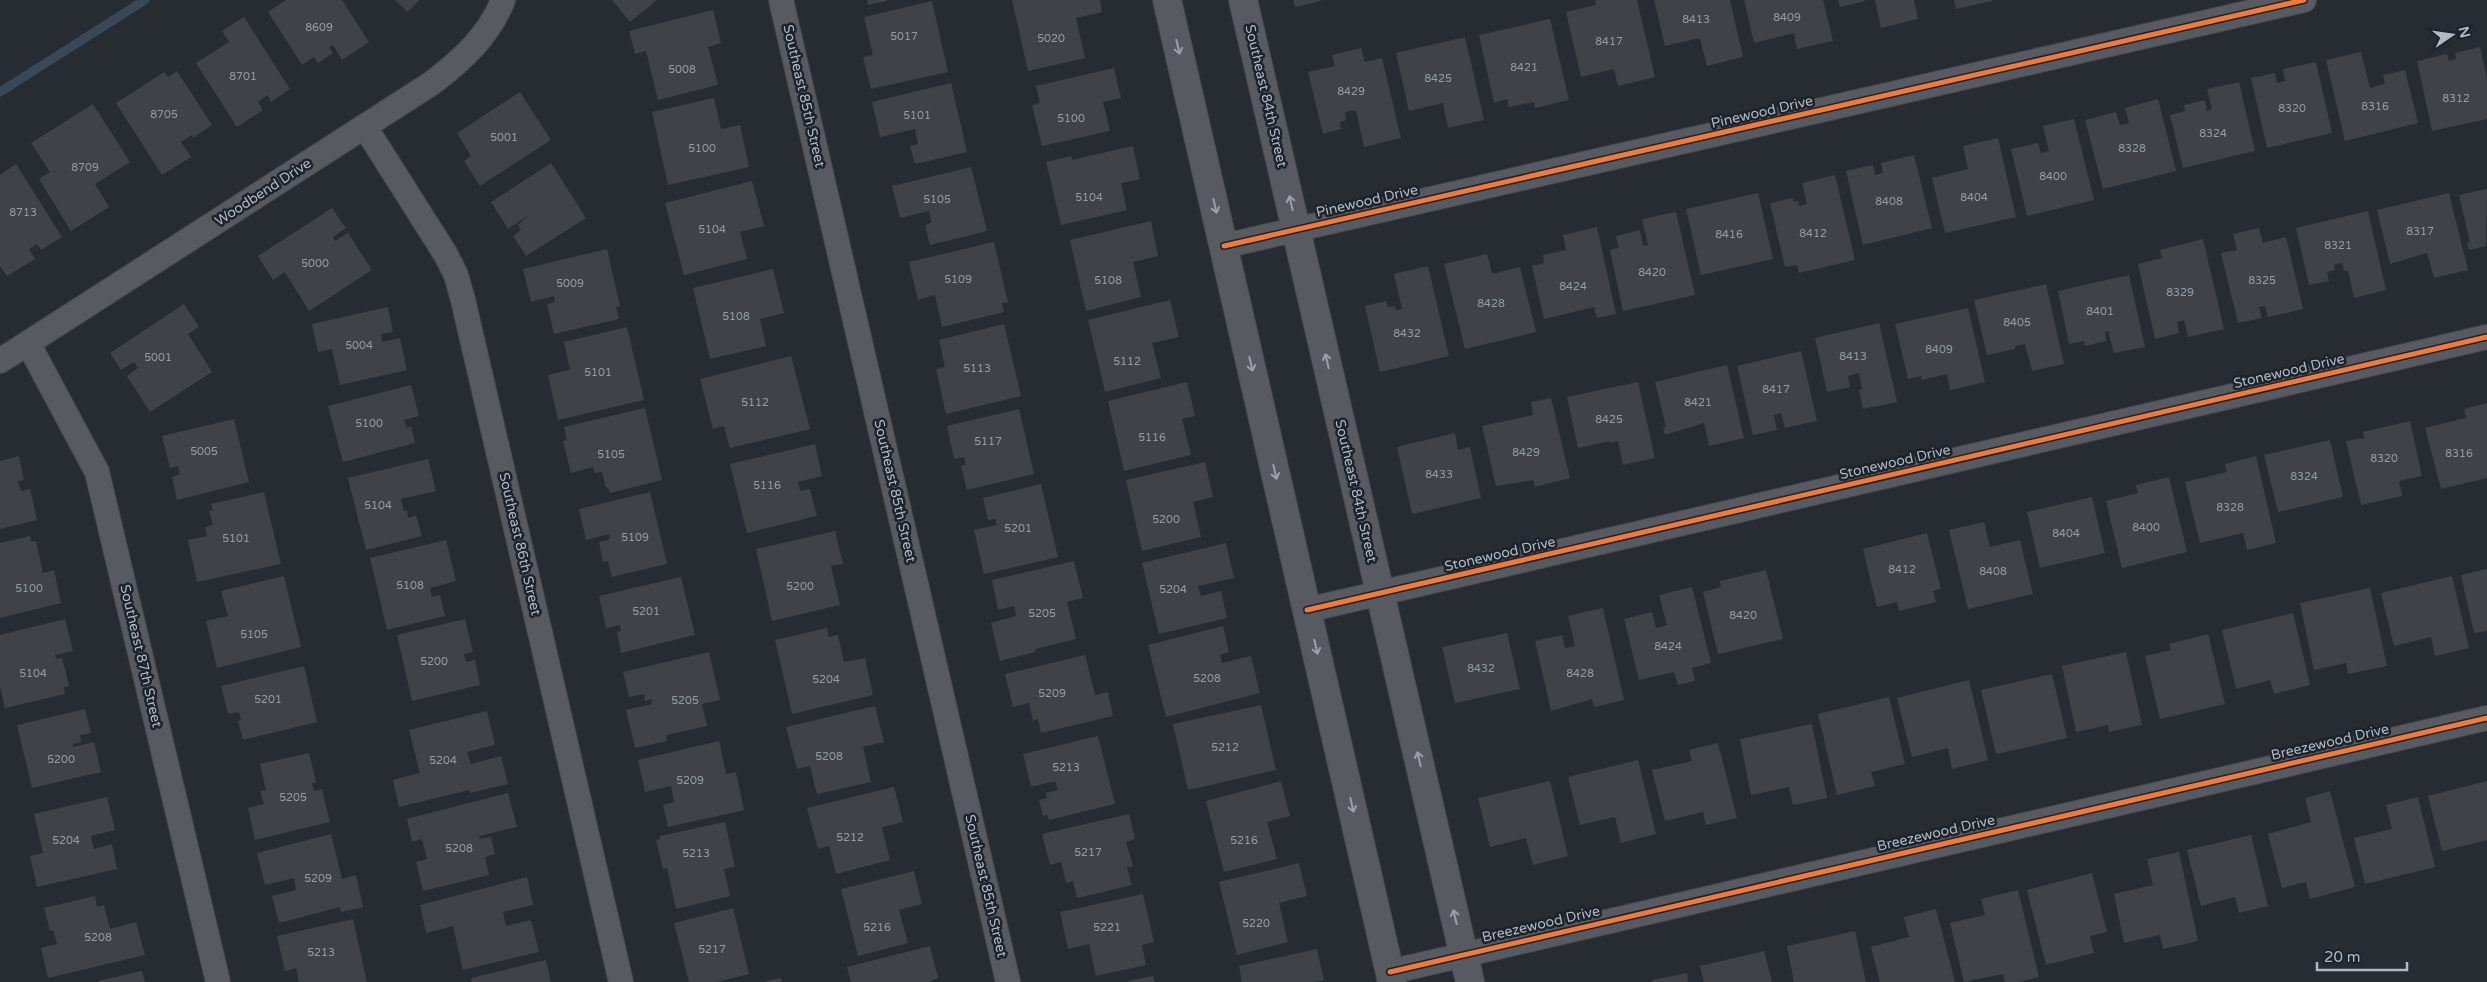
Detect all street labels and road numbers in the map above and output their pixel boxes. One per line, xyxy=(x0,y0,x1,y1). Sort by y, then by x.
street label: Southeast 85th Street xyxy=(779,23,829,170)
street label: Southeast 84th Street xyxy=(1241,23,1291,170)
street label: Pinewood Drive xyxy=(1709,92,1815,132)
street label: Woodbend Drive xyxy=(212,154,314,230)
street label: Pinewood Drive xyxy=(1314,181,1420,221)
street label: Stonewood Drive xyxy=(2232,350,2346,392)
street label: Southeast 85th Street xyxy=(870,418,920,565)
street label: Southeast 84th Street xyxy=(1331,418,1381,565)
street label: Stonewood Drive xyxy=(1838,441,1952,483)
street label: Southeast 86th Street xyxy=(495,471,545,618)
street label: Stonewood Drive xyxy=(1443,533,1557,575)
street label: Southeast 87th Street xyxy=(116,583,166,730)
street label: Breezewood Drive xyxy=(2269,720,2391,764)
street label: Breezewood Drive xyxy=(1875,811,1997,855)
street label: Southeast 85th Street xyxy=(961,813,1011,960)
street label: Breezewood Drive xyxy=(1480,902,1602,946)

